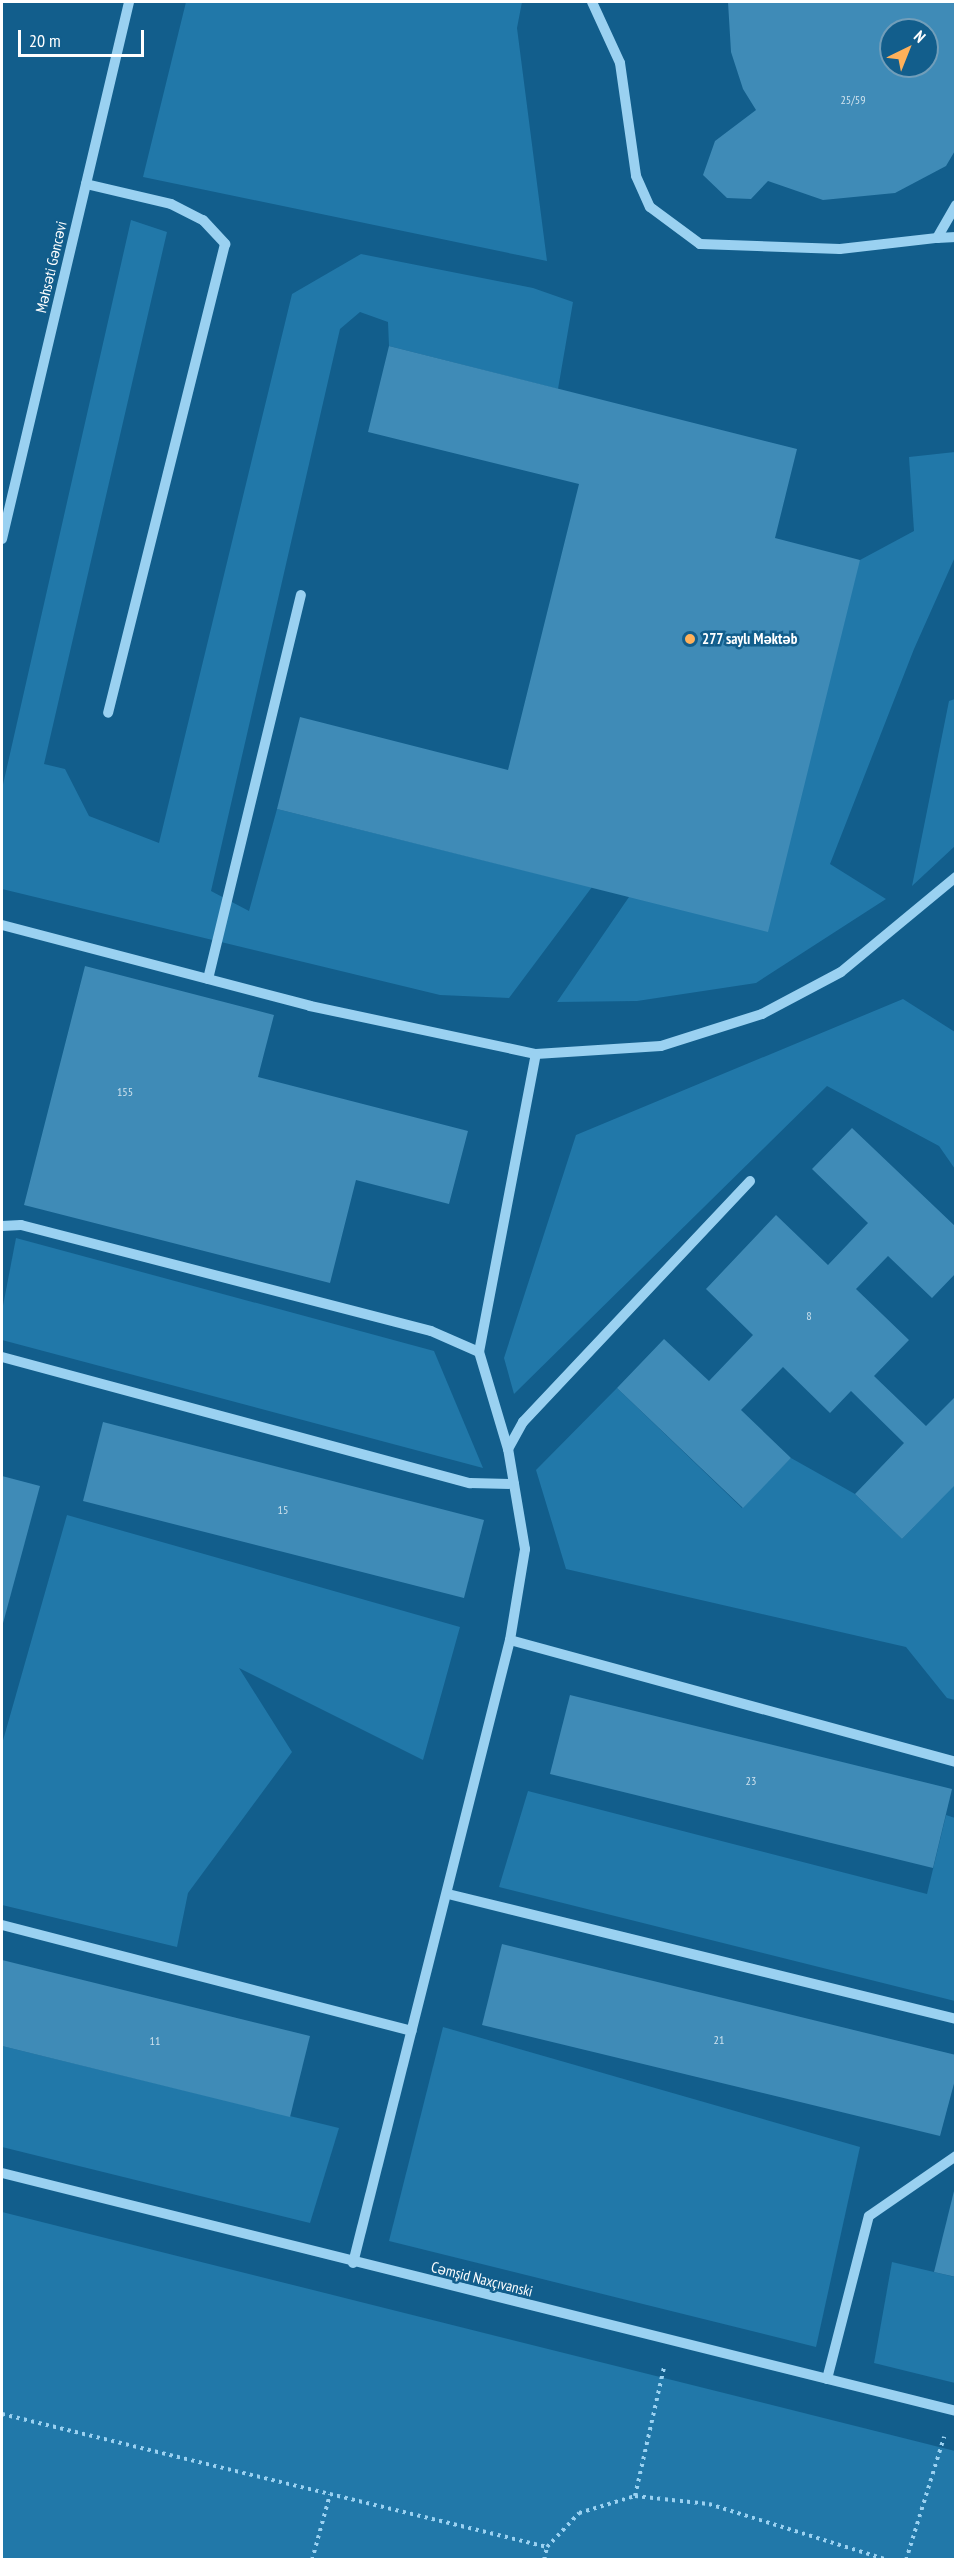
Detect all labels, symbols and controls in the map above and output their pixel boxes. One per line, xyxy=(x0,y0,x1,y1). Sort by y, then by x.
scale bar xyxy=(21,18,147,56)
north arrow xyxy=(879,18,939,78)
text: N xyxy=(910,26,930,47)
text: 20 m xyxy=(29,29,61,52)
house number: 25/59 xyxy=(840,93,866,107)
street label: Məhsəti Gəncəvi xyxy=(32,219,70,315)
place label: 277 saylı Məktəb xyxy=(702,630,798,648)
marker: 277 saylı Məktəb xyxy=(683,632,697,646)
house number: 155 xyxy=(117,1085,133,1099)
house number: 8 xyxy=(806,1309,812,1323)
house number: 15 xyxy=(278,1503,288,1517)
house number: 23 xyxy=(746,1774,756,1788)
house number: 21 xyxy=(714,2033,724,2047)
house number: 11 xyxy=(150,2034,160,2048)
street label: Cəmşid Naxçıvanski xyxy=(429,2258,535,2300)

